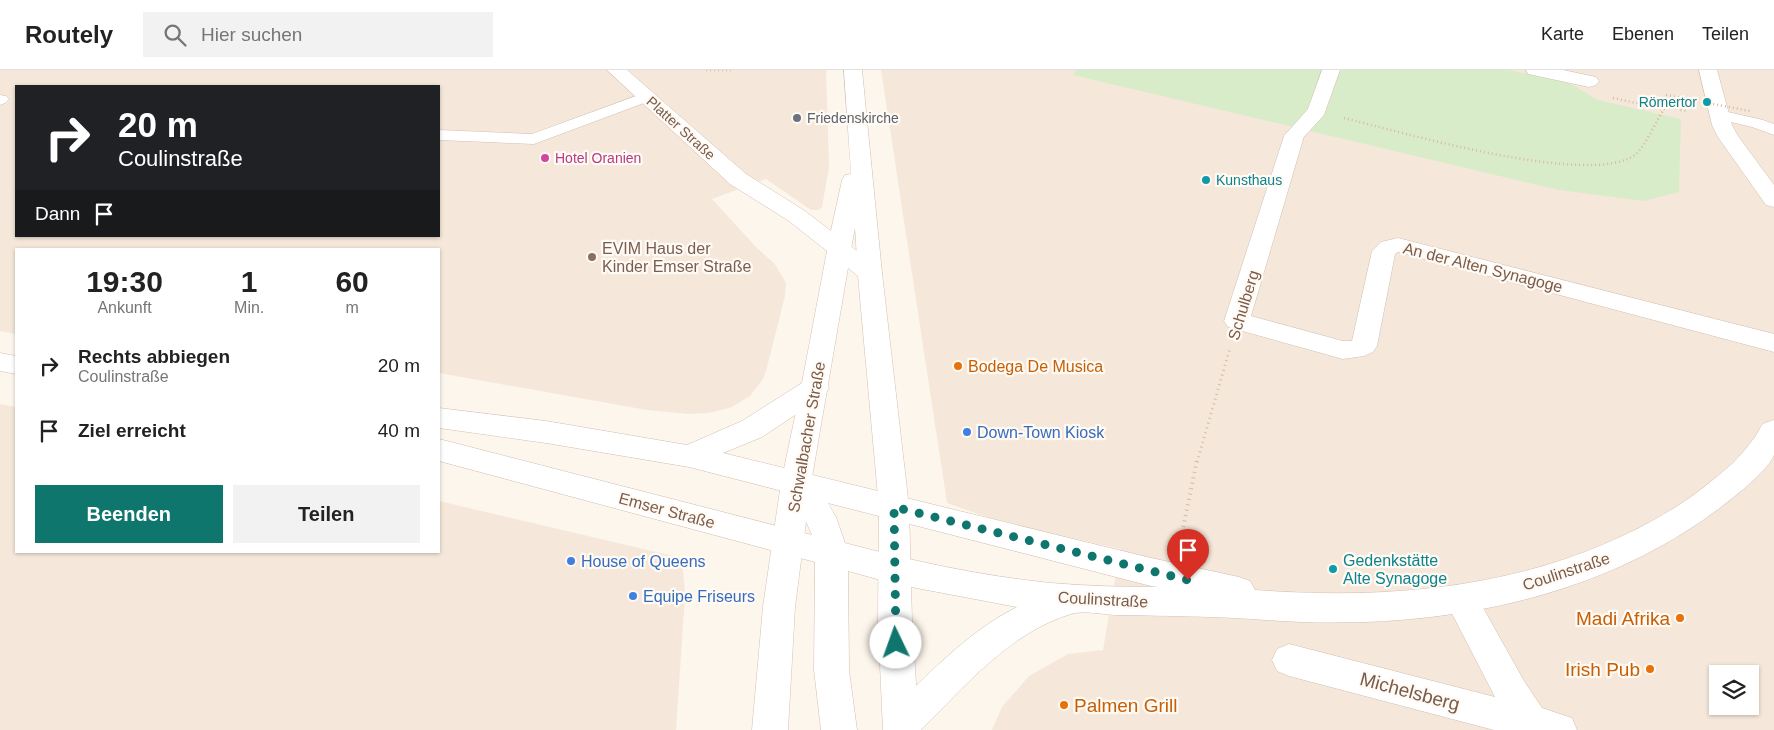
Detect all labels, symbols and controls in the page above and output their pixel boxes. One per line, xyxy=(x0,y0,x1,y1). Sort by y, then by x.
search box xyxy=(143,12,493,57)
text: Routely xyxy=(25,21,113,48)
icon: search xyxy=(161,21,189,49)
text: Hier suchen xyxy=(201,24,302,45)
text: Karte xyxy=(1541,24,1584,44)
text: Ebenen xyxy=(1612,24,1674,44)
text: Teilen xyxy=(1702,24,1749,44)
street label: Platter Straße xyxy=(644,93,719,163)
place label: Römertor xyxy=(1639,94,1697,110)
marker: Römertor xyxy=(1701,96,1713,108)
icon: right xyxy=(35,105,100,170)
text: 20 m xyxy=(118,105,198,144)
place label: Friedenskirche xyxy=(807,110,899,126)
marker: Friedenskirche xyxy=(791,112,803,124)
text: Coulinstraße xyxy=(118,146,243,171)
place label: Hotel Oranien xyxy=(555,150,641,166)
marker: Hotel Oranien xyxy=(539,152,551,164)
place label: Kunsthaus xyxy=(1216,172,1282,188)
marker: Kunsthaus xyxy=(1200,174,1212,186)
icon: arrive xyxy=(90,200,118,228)
text: Dann xyxy=(35,203,80,224)
street label: An der Alten Synagoge xyxy=(1401,239,1564,296)
place label: EVIM Haus der Kinder Emser Straße xyxy=(602,240,751,275)
marker: EVIM Haus der Kinder Emser Straße xyxy=(586,251,598,263)
text: 19:30 xyxy=(86,265,163,298)
text: 1 xyxy=(241,265,258,298)
text: 60 xyxy=(335,265,369,298)
street label: Schulberg xyxy=(1225,268,1262,342)
text: Ankunft xyxy=(97,299,152,316)
text: Min. xyxy=(234,299,264,316)
text: m xyxy=(345,299,359,316)
text: Rechts abbiegen xyxy=(78,346,230,367)
icon: right xyxy=(35,352,63,380)
text: 20 m xyxy=(378,355,420,376)
place label: Bodega De Musica xyxy=(968,358,1103,375)
street label: Schwalbacher Straße xyxy=(785,360,828,514)
marker: Bodega De Musica xyxy=(952,360,964,372)
text: Coulinstraße xyxy=(78,368,169,385)
icon: arrive xyxy=(35,417,63,445)
text: Ziel erreicht xyxy=(78,420,186,441)
text: 40 m xyxy=(378,420,420,441)
place label: Down-Town Kiosk xyxy=(977,424,1105,441)
marker: Down-Town Kiosk xyxy=(961,426,973,438)
button: Beenden xyxy=(35,485,223,543)
button: Teilen xyxy=(233,485,420,543)
street label: Emser Straße xyxy=(617,490,717,531)
pin xyxy=(1167,529,1209,580)
icon: arrive xyxy=(1174,536,1202,564)
street label: Coulinstraße xyxy=(1520,549,1612,594)
place label: Gedenkstätte Alte Synagoge xyxy=(1343,552,1447,587)
place label: House of Queens xyxy=(581,553,706,570)
marker: House of Queens xyxy=(565,555,577,567)
marker: Gedenkstätte Alte Synagoge xyxy=(1327,563,1339,575)
place label: Equipe Friseurs xyxy=(643,588,755,605)
street label: Coulinstraße xyxy=(1057,589,1149,610)
marker: Equipe Friseurs xyxy=(627,590,639,602)
place label: Madi Afrika xyxy=(1576,608,1670,629)
marker: Madi Afrika xyxy=(1674,612,1686,624)
position arrow xyxy=(869,616,921,668)
place label: Irish Pub xyxy=(1565,659,1640,680)
marker: Irish Pub xyxy=(1644,663,1656,675)
map controls xyxy=(1709,665,1759,715)
button: layers xyxy=(1709,665,1759,715)
street label: Michelsberg xyxy=(1358,668,1462,715)
place label: Palmen Grill xyxy=(1074,695,1177,716)
marker: Palmen Grill xyxy=(1058,699,1070,711)

